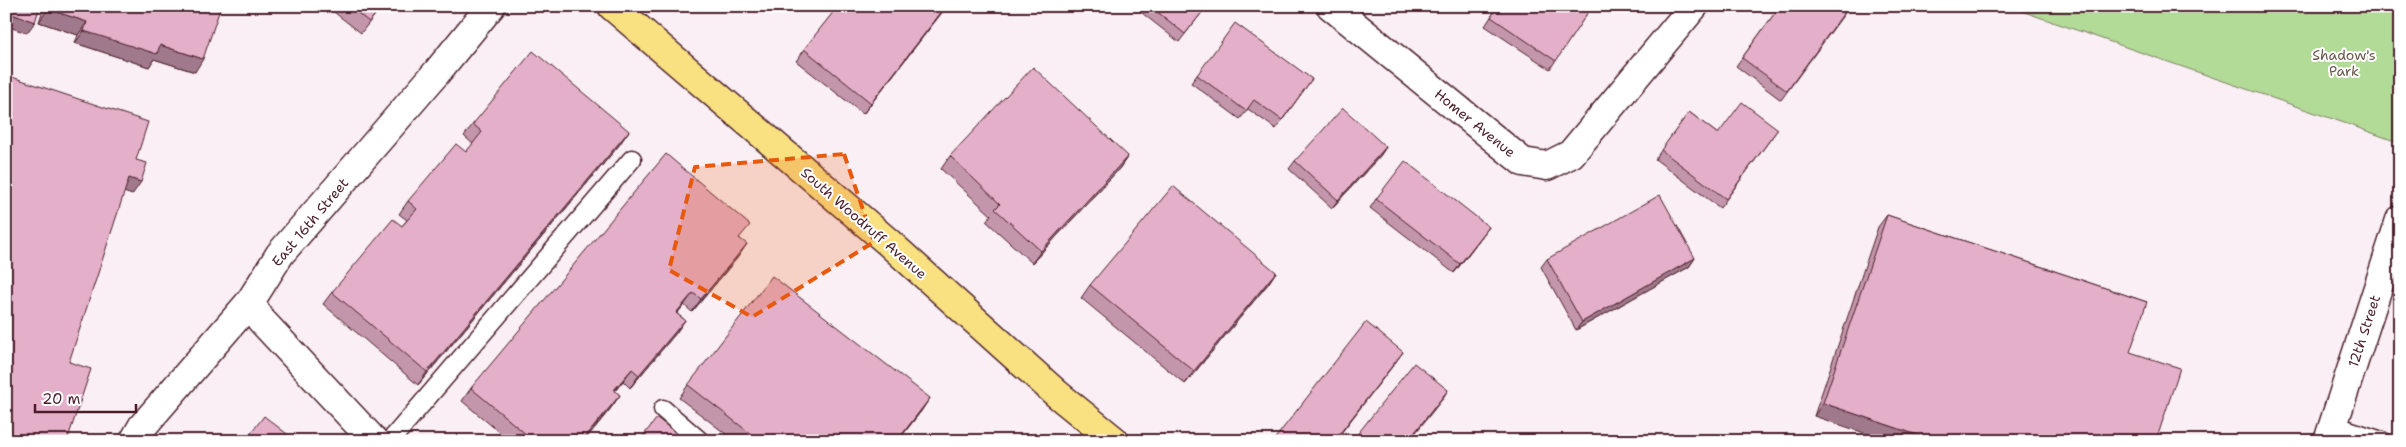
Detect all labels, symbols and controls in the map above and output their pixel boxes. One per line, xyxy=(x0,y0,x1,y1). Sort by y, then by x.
park label: Shadow's Park xyxy=(2312,46,2376,80)
street label: Homer Avenue xyxy=(1431,85,1519,161)
street label: South Woodruff Avenue xyxy=(797,163,931,283)
street label: East 16th Street xyxy=(268,174,352,270)
street label: 12th Street xyxy=(2344,293,2384,369)
scale bar xyxy=(35,382,136,414)
text: 20 m xyxy=(42,389,81,409)

